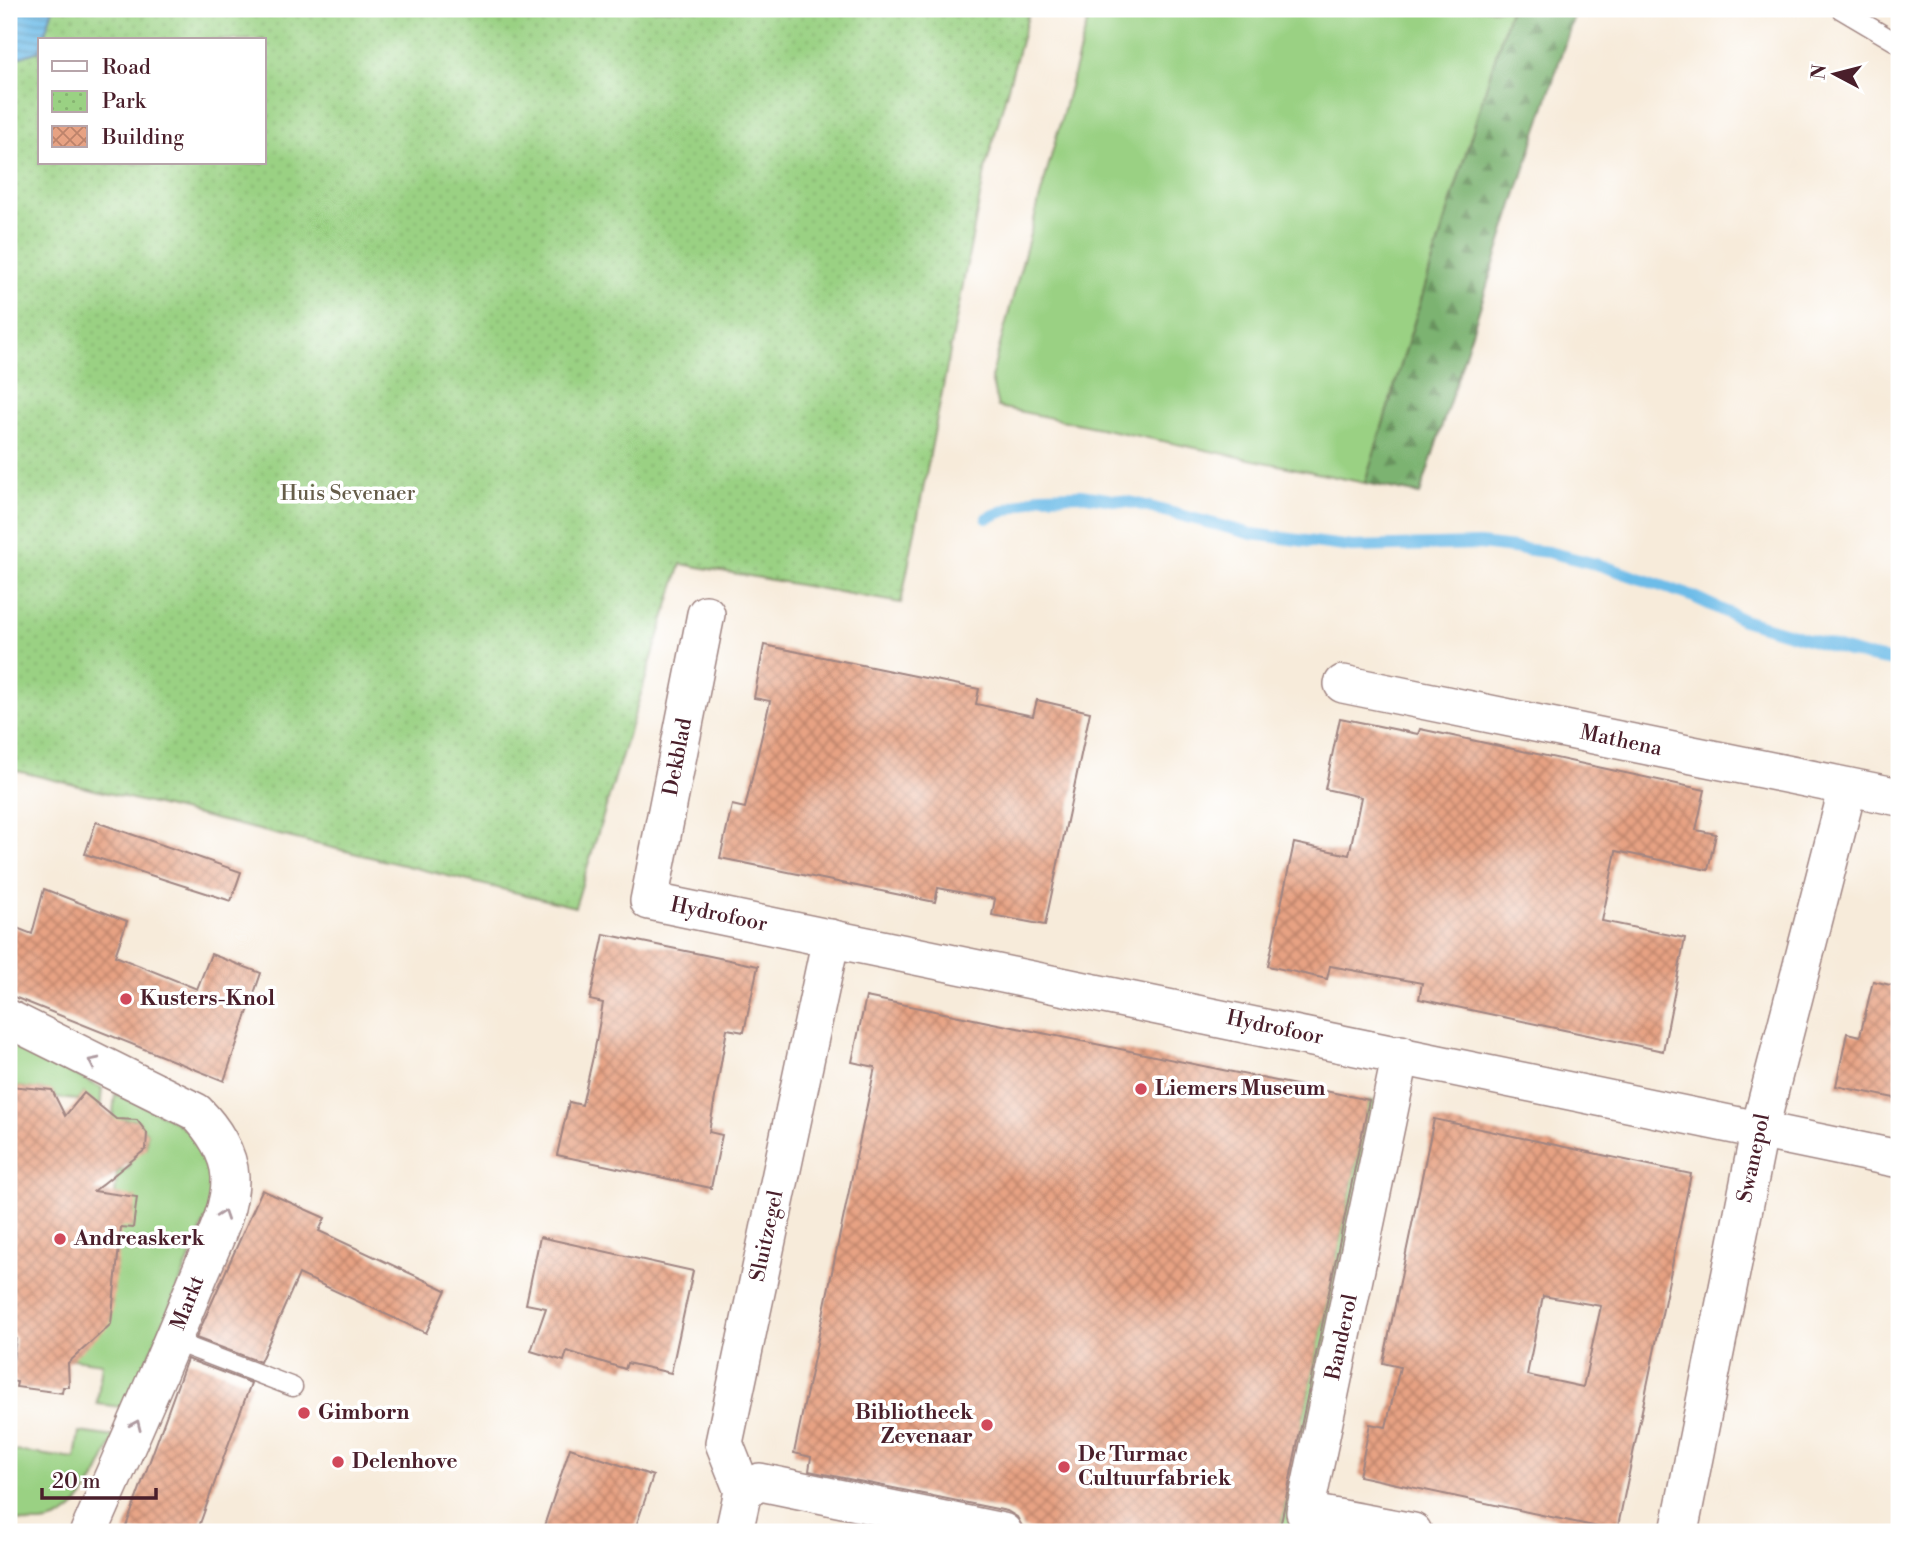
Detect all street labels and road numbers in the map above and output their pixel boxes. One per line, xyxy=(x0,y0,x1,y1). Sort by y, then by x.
street label: Dekblad xyxy=(658,716,698,798)
street label: Mathena xyxy=(1578,720,1665,762)
street label: Hydrofoor xyxy=(668,892,770,938)
street label: Hydrofoor xyxy=(1224,1005,1326,1051)
street label: Swanepol xyxy=(1732,1111,1776,1205)
street label: Sluitzegel xyxy=(745,1188,789,1284)
street label: Markt xyxy=(165,1271,211,1334)
street label: Banderol xyxy=(1320,1292,1364,1383)

